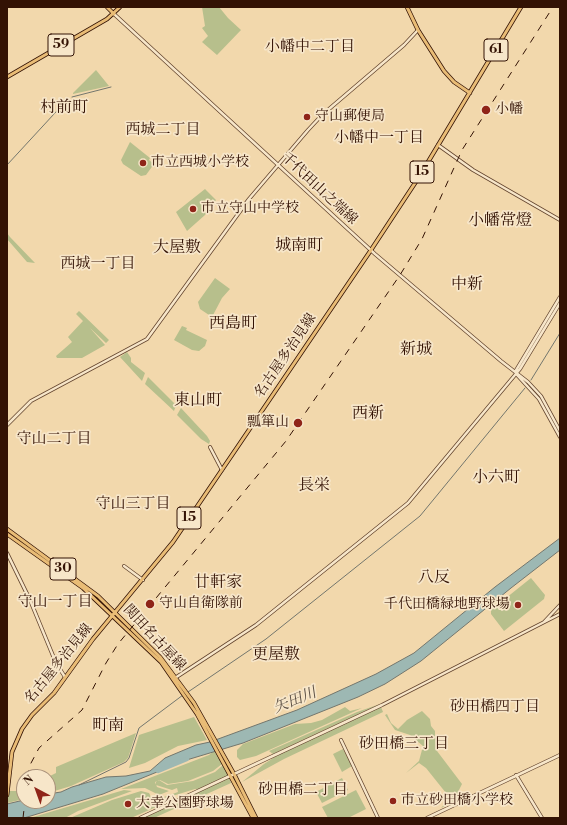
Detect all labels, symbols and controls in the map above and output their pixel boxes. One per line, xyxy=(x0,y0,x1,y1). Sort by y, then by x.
road number: 59 xyxy=(48,34,74,56)
district label: 小幡中二丁目 xyxy=(265,38,355,56)
road number: 61 xyxy=(484,39,508,61)
district label: 村前町 xyxy=(40,98,88,118)
place label: 小幡 xyxy=(495,102,523,118)
marker: 小幡 xyxy=(480,104,492,116)
place label: 守山郵便局 xyxy=(315,109,385,125)
marker: 守山郵便局 xyxy=(302,112,312,122)
district label: 西城二丁目 xyxy=(126,121,200,139)
district label: 小幡中一丁目 xyxy=(334,129,424,147)
street label: 千代田山之端線 xyxy=(277,149,361,229)
place label: 市立西城小学校 xyxy=(151,155,249,171)
marker: 市立西城小学校 xyxy=(138,158,148,168)
road number: 15 xyxy=(410,161,434,183)
place label: 市立守山中学校 xyxy=(201,201,299,217)
marker: 市立守山中学校 xyxy=(188,204,198,214)
district label: 小幡常燈 xyxy=(468,211,532,231)
district label: 城南町 xyxy=(275,236,323,256)
district label: 大屋敷 xyxy=(153,238,201,258)
district label: 西城一丁目 xyxy=(61,255,135,273)
district label: 中新 xyxy=(451,275,483,295)
street label: 名古屋多治見線 xyxy=(252,311,320,401)
district label: 西島町 xyxy=(209,314,257,334)
district label: 新城 xyxy=(400,340,432,360)
district label: 東山町 xyxy=(174,391,222,411)
district label: 西新 xyxy=(352,404,384,424)
place label: 瓢箪山 xyxy=(247,415,289,431)
marker: 瓢箪山 xyxy=(292,417,304,429)
district label: 守山二丁目 xyxy=(17,430,91,448)
district label: 小六町 xyxy=(472,468,520,488)
district label: 長栄 xyxy=(298,476,330,496)
district label: 守山三丁目 xyxy=(96,495,170,513)
road number: 15 xyxy=(177,507,201,529)
road number: 30 xyxy=(50,558,76,580)
district label: 八反 xyxy=(418,568,450,588)
district label: 廿軒家 xyxy=(194,573,242,593)
district label: 守山一丁目 xyxy=(18,593,92,611)
place label: 守山自衛隊前 xyxy=(159,596,243,612)
place label: 千代田橋緑地野球場 xyxy=(384,597,510,613)
marker: 守山自衛隊前 xyxy=(144,598,156,610)
marker: 千代田橋緑地野球場 xyxy=(513,600,523,610)
street label: 関田名古屋線 xyxy=(119,602,189,674)
street label: 名古屋多治見線 xyxy=(22,621,96,707)
district label: 更屋敷 xyxy=(252,645,300,665)
water label: 矢田川 xyxy=(271,684,319,718)
district label: 砂田橋四丁目 xyxy=(450,698,540,716)
district label: 町南 xyxy=(92,716,124,736)
district label: 砂田橋三丁目 xyxy=(359,735,449,753)
north arrow xyxy=(16,769,56,809)
text: N xyxy=(21,773,37,789)
district label: 砂田橋二丁目 xyxy=(258,781,348,799)
place label: 市立砂田橋小学校 xyxy=(401,793,513,809)
place label: 大幸公園野球場 xyxy=(136,796,234,812)
marker: 市立砂田橋小学校 xyxy=(388,796,398,806)
marker: 大幸公園野球場 xyxy=(123,799,133,809)

